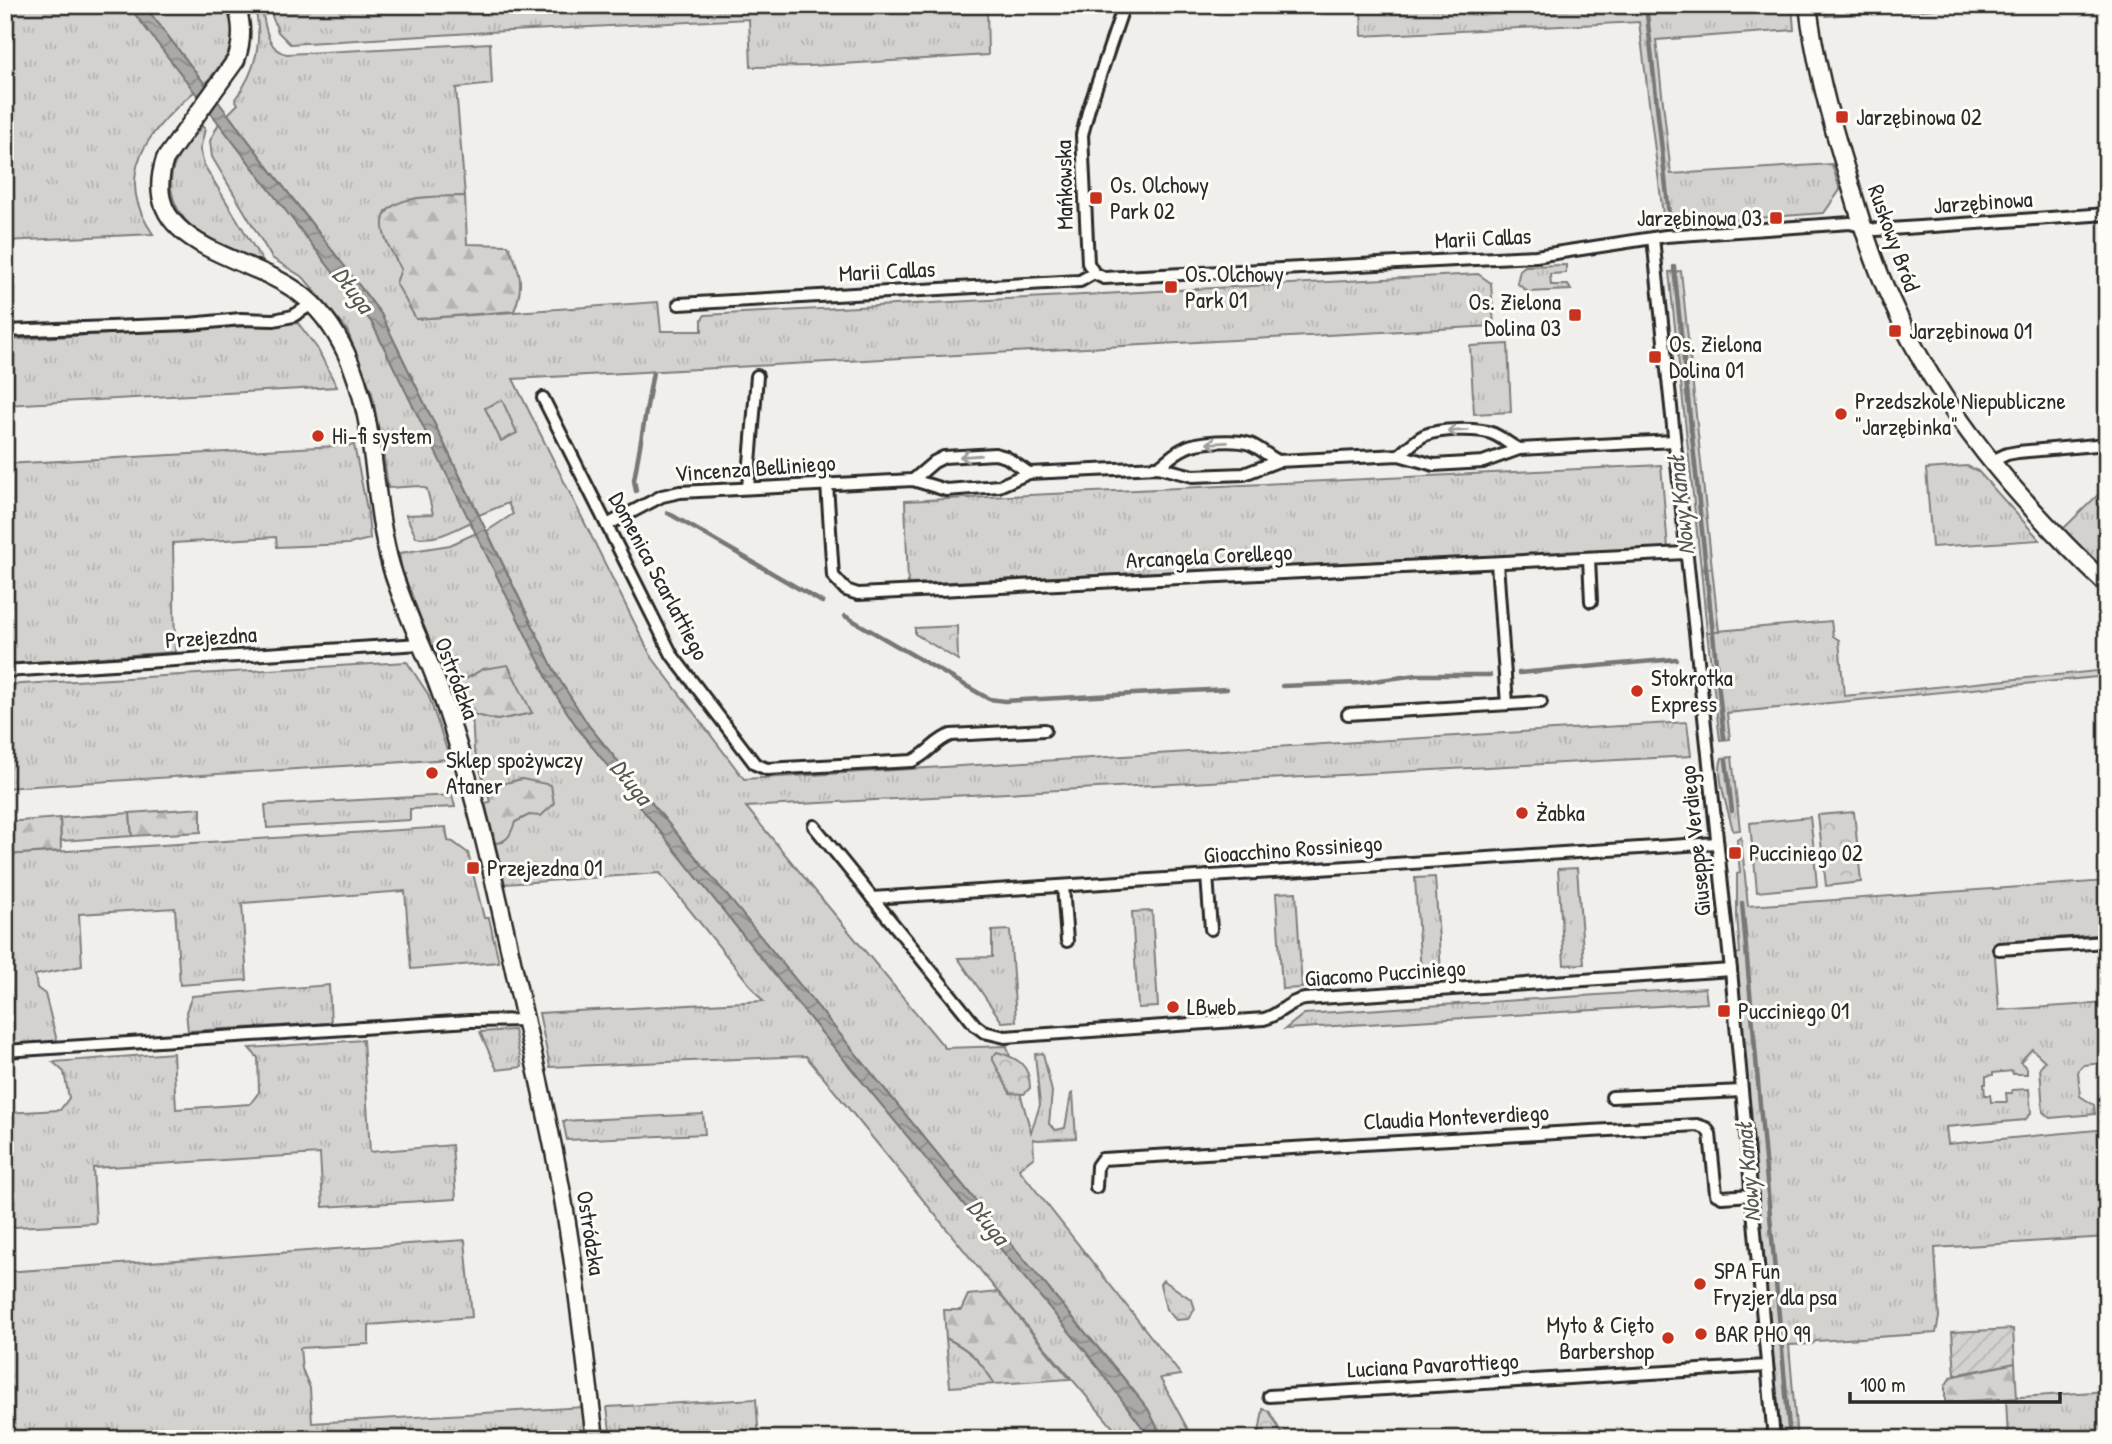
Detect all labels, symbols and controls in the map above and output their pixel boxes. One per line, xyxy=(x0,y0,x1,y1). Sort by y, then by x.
place label: Jarzębinowa 02 xyxy=(1856,101,1982,132)
marker: Jarzębinowa 02 xyxy=(1834,109,1850,125)
street label: Mańkowska xyxy=(1047,140,1080,230)
place label: Os. Olchowy Park 02 xyxy=(1110,169,1209,226)
street label: Ruskowy Bród xyxy=(1861,180,1928,296)
street label: Jarzębinowa xyxy=(1932,183,2034,220)
marker: Os. Olchowy Park 02 xyxy=(1088,190,1104,206)
place label: Jarzębinowa 03 xyxy=(1637,202,1762,233)
marker: Jarzębinowa 03 xyxy=(1768,210,1784,226)
street label: Marii Callas xyxy=(1434,219,1532,256)
street label: Marii Callas xyxy=(838,252,936,289)
place label: Os. Olchowy Park 01 xyxy=(1185,258,1284,315)
water label: Długa xyxy=(325,260,383,322)
marker: Os. Olchowy Park 01 xyxy=(1163,279,1179,295)
place label: Os. Zielona Dolina 03 xyxy=(1468,286,1561,343)
marker: Os. Zielona Dolina 03 xyxy=(1567,307,1583,323)
place label: Jarzębinowa 01 xyxy=(1909,315,2032,346)
marker: Jarzębinowa 01 xyxy=(1887,323,1903,339)
place label: Os. Zielona Dolina 01 xyxy=(1669,328,1762,385)
marker: Os. Zielona Dolina 01 xyxy=(1647,349,1663,365)
place label: Przedszkole Niepubliczne "Jarzębinka" xyxy=(1855,385,2066,442)
marker: Przedszkole Niepubliczne "Jarzębinka" xyxy=(1833,406,1849,422)
place label: Hi-fi system xyxy=(332,420,432,451)
one-way arrow xyxy=(1447,425,1470,438)
marker: Hi-fi system xyxy=(310,428,326,444)
one-way arrow xyxy=(1206,437,1229,450)
street label: Vincenza Belliniego xyxy=(673,446,836,489)
one-way arrow xyxy=(959,450,982,463)
water label: Nowy Kanał xyxy=(1659,452,1702,557)
street label: Domenica Scarlattiego xyxy=(602,486,717,665)
street label: Arcangela Corellego xyxy=(1125,536,1293,575)
street label: Przejezdna xyxy=(164,618,258,655)
street label: Ostródzka xyxy=(428,633,487,723)
place label: Stokrotka Express xyxy=(1651,662,1733,719)
marker: Stokrotka Express xyxy=(1629,683,1645,699)
place label: Sklep spożywczy Ataner xyxy=(446,744,583,801)
water label: Długa xyxy=(603,752,662,814)
street label: Giuseppe Verdiego xyxy=(1671,764,1718,918)
marker: Sklep spożywczy Ataner xyxy=(424,765,440,781)
place label: Żabka xyxy=(1536,797,1585,828)
marker: Żabka xyxy=(1514,805,1530,821)
street label: Gioacchino Rossiniego xyxy=(1203,827,1383,870)
place label: Pucciniego 02 xyxy=(1749,837,1863,868)
marker: Pucciniego 02 xyxy=(1727,845,1743,861)
place label: Przejezdna 01 xyxy=(487,852,603,883)
marker: Przejezdna 01 xyxy=(465,860,481,876)
street label: Giacomo Pucciniego xyxy=(1304,951,1466,994)
place label: LBweb xyxy=(1187,991,1237,1022)
place label: Pucciniego 01 xyxy=(1738,995,1849,1026)
marker: LBweb xyxy=(1165,999,1181,1015)
marker: Pucciniego 01 xyxy=(1716,1003,1732,1019)
street label: Claudia Monteverdiego xyxy=(1362,1096,1550,1137)
water label: Nowy Kanał xyxy=(1727,1120,1768,1224)
street label: Ostródzka xyxy=(570,1188,613,1277)
water label: Długa xyxy=(960,1192,1019,1254)
place label: SPA Fun Fryzjer dla psa xyxy=(1713,1255,1837,1312)
marker: SPA Fun Fryzjer dla psa xyxy=(1692,1276,1708,1292)
place label: Myto & Cięto Barbershop xyxy=(1547,1309,1654,1366)
place label: BAR PHO 99 xyxy=(1715,1318,1810,1349)
marker: BAR PHO 99 xyxy=(1693,1326,1709,1342)
marker: Myto & Cięto Barbershop xyxy=(1660,1330,1676,1346)
street label: Luciana Pavarottiego xyxy=(1346,1345,1519,1384)
scale bar xyxy=(1850,1360,2060,1404)
text: 100 m xyxy=(1860,1370,1906,1399)

